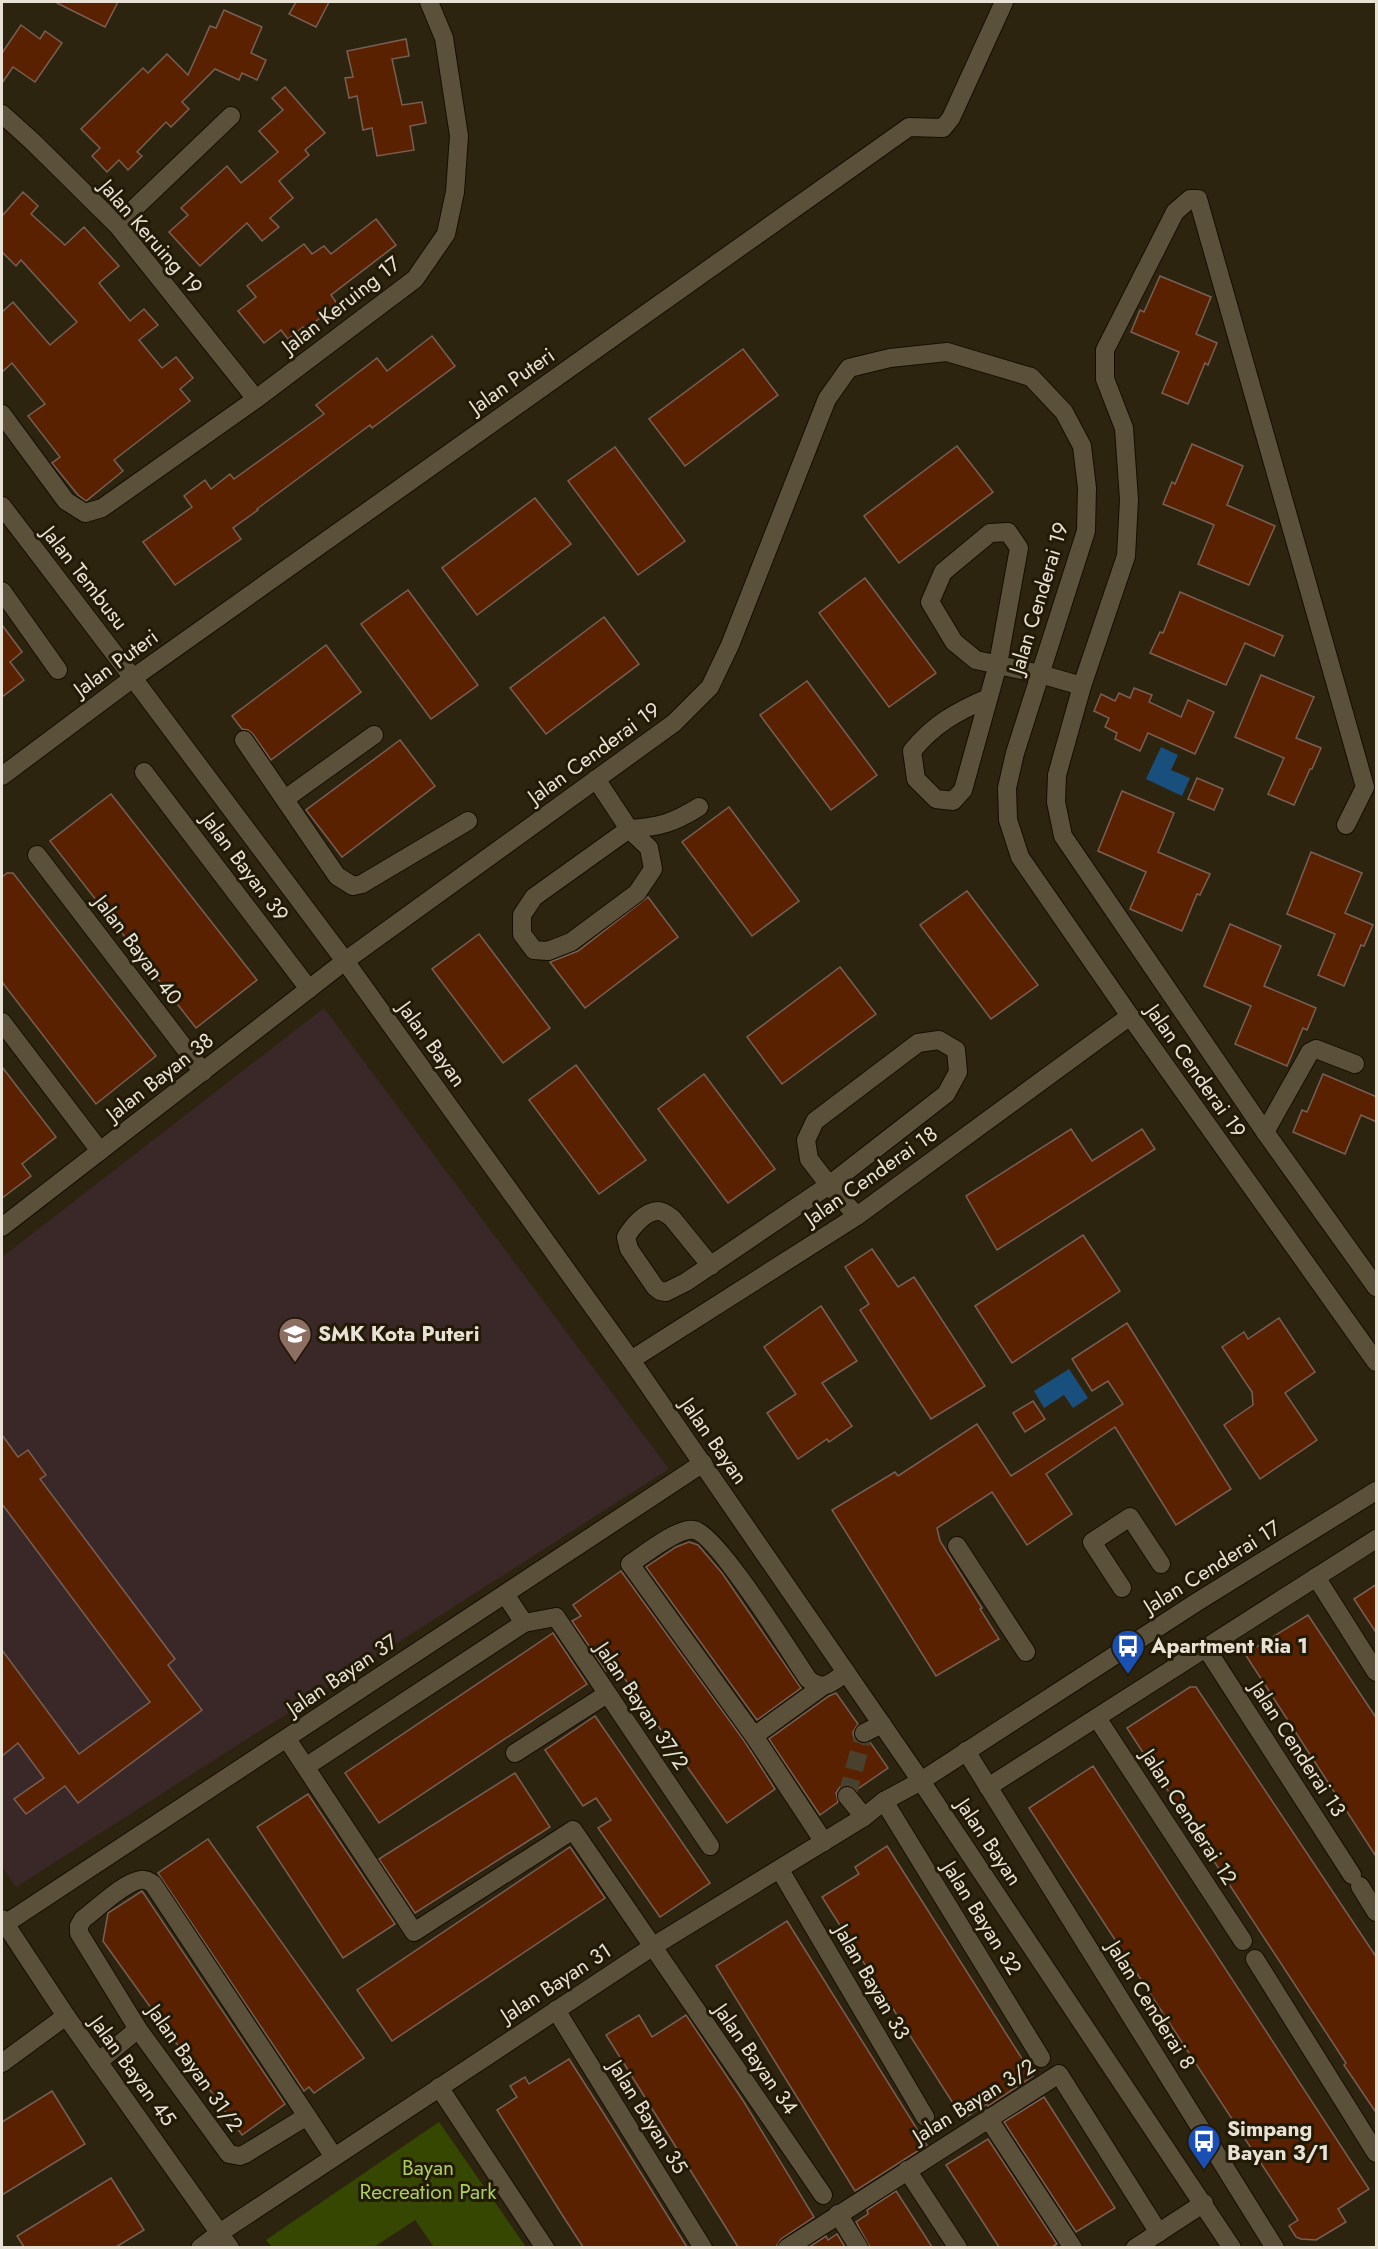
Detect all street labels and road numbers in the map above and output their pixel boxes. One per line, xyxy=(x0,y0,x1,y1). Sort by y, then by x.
street label: Jalan Keruing 19 xyxy=(90,171,210,301)
street label: Jalan Keruing 17 xyxy=(273,249,407,363)
street label: Jalan Puteri xyxy=(461,341,561,423)
street label: Jalan Tembusu xyxy=(33,517,135,636)
street label: Jalan Cenderai 19 xyxy=(1001,519,1076,680)
street label: Jalan Puteri xyxy=(65,622,164,706)
street label: Jalan Cenderai 19 xyxy=(519,695,666,813)
street label: Jalan Bayan 39 xyxy=(192,804,296,928)
street label: Jalan Bayan 40 xyxy=(85,886,189,1011)
street label: Jalan Bayan xyxy=(389,993,473,1093)
street label: Jalan Cenderai 19 xyxy=(1137,996,1253,1144)
street label: Jalan Bayan 38 xyxy=(98,1026,220,1130)
street label: Jalan Cenderai 18 xyxy=(796,1119,944,1235)
street label: Jalan Bayan xyxy=(671,1389,755,1490)
street label: Jalan Cenderai 17 xyxy=(1135,1513,1286,1623)
street label: Jalan Bayan 37 xyxy=(278,1627,403,1725)
street label: Jalan Bayan 37/2 xyxy=(586,1634,696,1776)
street label: Jalan Cenderai 13 xyxy=(1241,1673,1353,1823)
street label: Jalan Cenderai 12 xyxy=(1132,1741,1244,1891)
street label: Jalan Bayan xyxy=(947,1790,1029,1892)
street label: Jalan Bayan 32 xyxy=(933,1853,1029,1981)
street label: Jalan Bayan 33 xyxy=(825,1916,917,2045)
street label: Jalan Cenderai 8 xyxy=(1098,1932,1203,2075)
street label: Jalan Bayan 31 xyxy=(492,1936,617,2032)
street label: Jalan Bayan 34 xyxy=(705,1995,805,2121)
street label: Jalan Bayan 31/2 xyxy=(138,1996,250,2138)
street label: Jalan Bayan 45 xyxy=(81,2007,183,2132)
street label: Jalan Bayan 3/2 xyxy=(904,2051,1041,2152)
street label: Jalan Bayan 35 xyxy=(599,2052,695,2180)

